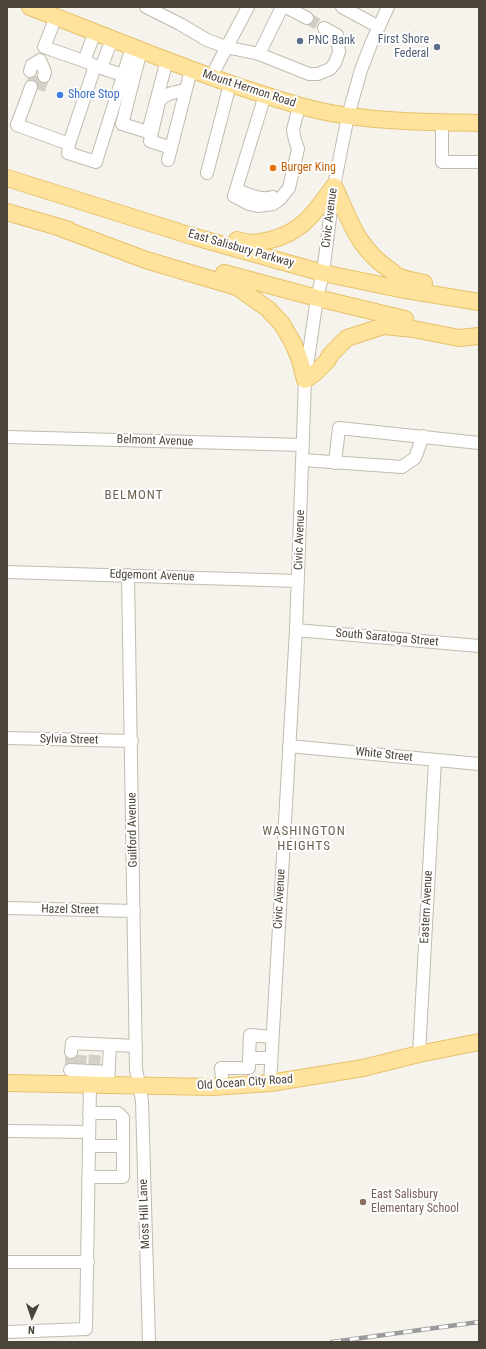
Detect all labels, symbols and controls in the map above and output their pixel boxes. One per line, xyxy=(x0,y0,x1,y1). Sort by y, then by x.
place label: First Shore Federal xyxy=(378,33,429,61)
place label: PNC Bank xyxy=(308,34,355,48)
marker: PNC Bank xyxy=(295,36,305,46)
marker: First Shore Federal xyxy=(432,42,442,52)
street label: Mount Hermon Road xyxy=(200,67,298,111)
place label: Shore Stop xyxy=(68,88,120,102)
marker: Shore Stop xyxy=(55,90,65,100)
place label: Burger King xyxy=(281,161,336,175)
marker: Burger King xyxy=(268,163,278,173)
street label: Civic Avenue xyxy=(319,187,341,249)
street label: East Salisbury Parkway xyxy=(186,227,296,271)
street label: Belmont Avenue xyxy=(116,432,194,450)
district label: BELMONT xyxy=(104,488,164,504)
street label: Civic Avenue xyxy=(292,510,308,570)
street label: Edgemont Avenue xyxy=(109,567,195,585)
street label: South Saratoga Street xyxy=(335,626,439,650)
street label: Sylvia Street xyxy=(40,732,98,748)
street label: White Street xyxy=(355,745,413,765)
street label: Guilford Avenue xyxy=(125,792,141,868)
district label: WASHINGTON HEIGHTS xyxy=(262,824,346,855)
street label: Civic Avenue xyxy=(271,869,289,929)
street label: Eastern Avenue xyxy=(418,870,436,944)
street label: Hazel Street xyxy=(41,902,99,918)
street label: Old Ocean City Road xyxy=(196,1072,294,1094)
street label: Moss Hill Lane xyxy=(137,1179,153,1249)
place label: East Salisbury Elementary School xyxy=(371,1188,459,1216)
marker: East Salisbury Elementary School xyxy=(358,1197,368,1207)
north arrow xyxy=(12,1297,52,1337)
text: N xyxy=(28,1323,35,1336)

